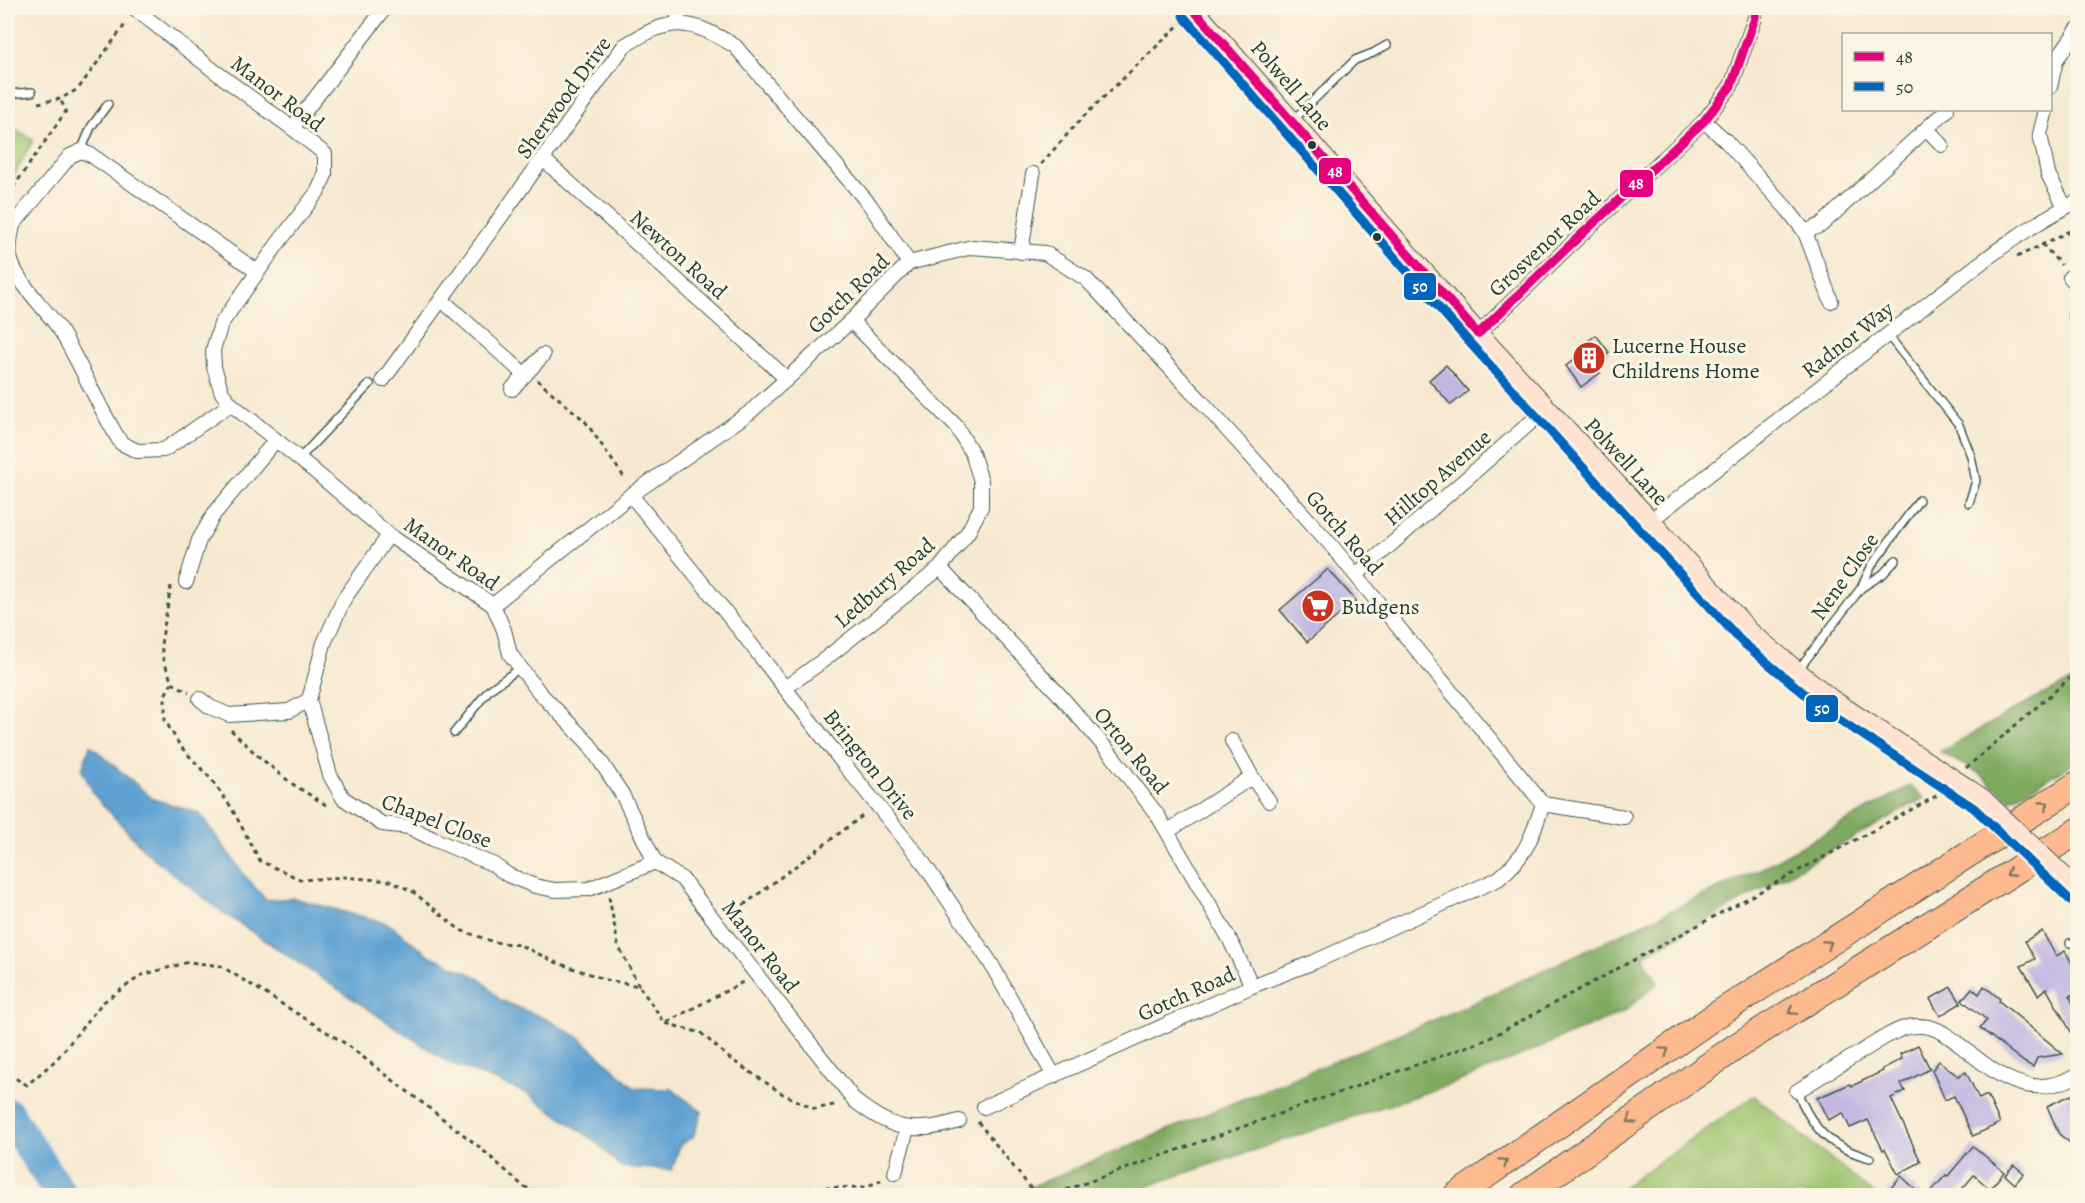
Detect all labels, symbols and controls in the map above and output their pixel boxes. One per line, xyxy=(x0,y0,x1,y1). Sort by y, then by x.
street label: Sherwood Drive xyxy=(509,30,618,165)
legend xyxy=(1842,33,2052,111)
street label: Polwell Lane xyxy=(1244,34,1339,137)
text: 48 xyxy=(1896,45,1913,69)
street label: Manor Road xyxy=(224,49,331,139)
text: 50 xyxy=(1896,75,1913,99)
unlabelled marker xyxy=(1306,139,1318,151)
line badge: 48 xyxy=(1318,157,1352,185)
text: 48 xyxy=(1327,161,1343,183)
line badge: 48 xyxy=(1619,169,1654,198)
text: 48 xyxy=(1628,173,1644,195)
street label: Grosvenor Road xyxy=(1482,184,1607,304)
street label: Newton Road xyxy=(623,203,734,307)
unlabelled marker xyxy=(1371,231,1383,243)
street label: Gotch Road xyxy=(801,247,897,341)
line badge: 50 xyxy=(1403,272,1437,301)
text: 50 xyxy=(1413,276,1427,298)
street label: Radnor Way xyxy=(1795,294,1900,385)
place label: Lucerne House Childrens Home xyxy=(1612,331,1760,386)
building icon: Lucerne House Childrens Home xyxy=(1571,340,1607,376)
street label: Polwell Lane xyxy=(1577,411,1675,512)
street label: Hilltop Avenue xyxy=(1378,423,1498,533)
street label: Gotch Road xyxy=(1299,484,1390,582)
street label: Manor Road xyxy=(398,510,505,598)
street label: Nene Close xyxy=(1804,527,1886,626)
street label: Ledbury Road xyxy=(828,530,942,635)
supermarket icon: Budgens xyxy=(1300,588,1336,624)
place label: Budgens xyxy=(1341,592,1420,622)
line badge: 50 xyxy=(1805,694,1839,723)
text: 50 xyxy=(1815,698,1829,720)
street label: Orton Road xyxy=(1087,701,1176,801)
street label: Brington Drive xyxy=(816,703,924,826)
street label: Chapel Close xyxy=(377,786,496,856)
one-way arrow xyxy=(2038,801,2049,812)
one-way arrow xyxy=(2006,866,2016,878)
street label: Manor Road xyxy=(714,894,806,999)
one-way arrow xyxy=(1822,940,1832,952)
street label: Gotch Road xyxy=(1133,959,1240,1029)
one-way arrow xyxy=(1788,1004,1798,1016)
one-way arrow xyxy=(1658,1047,1669,1058)
one-way arrow xyxy=(1626,1113,1637,1124)
one-way arrow xyxy=(1498,1158,1509,1169)

